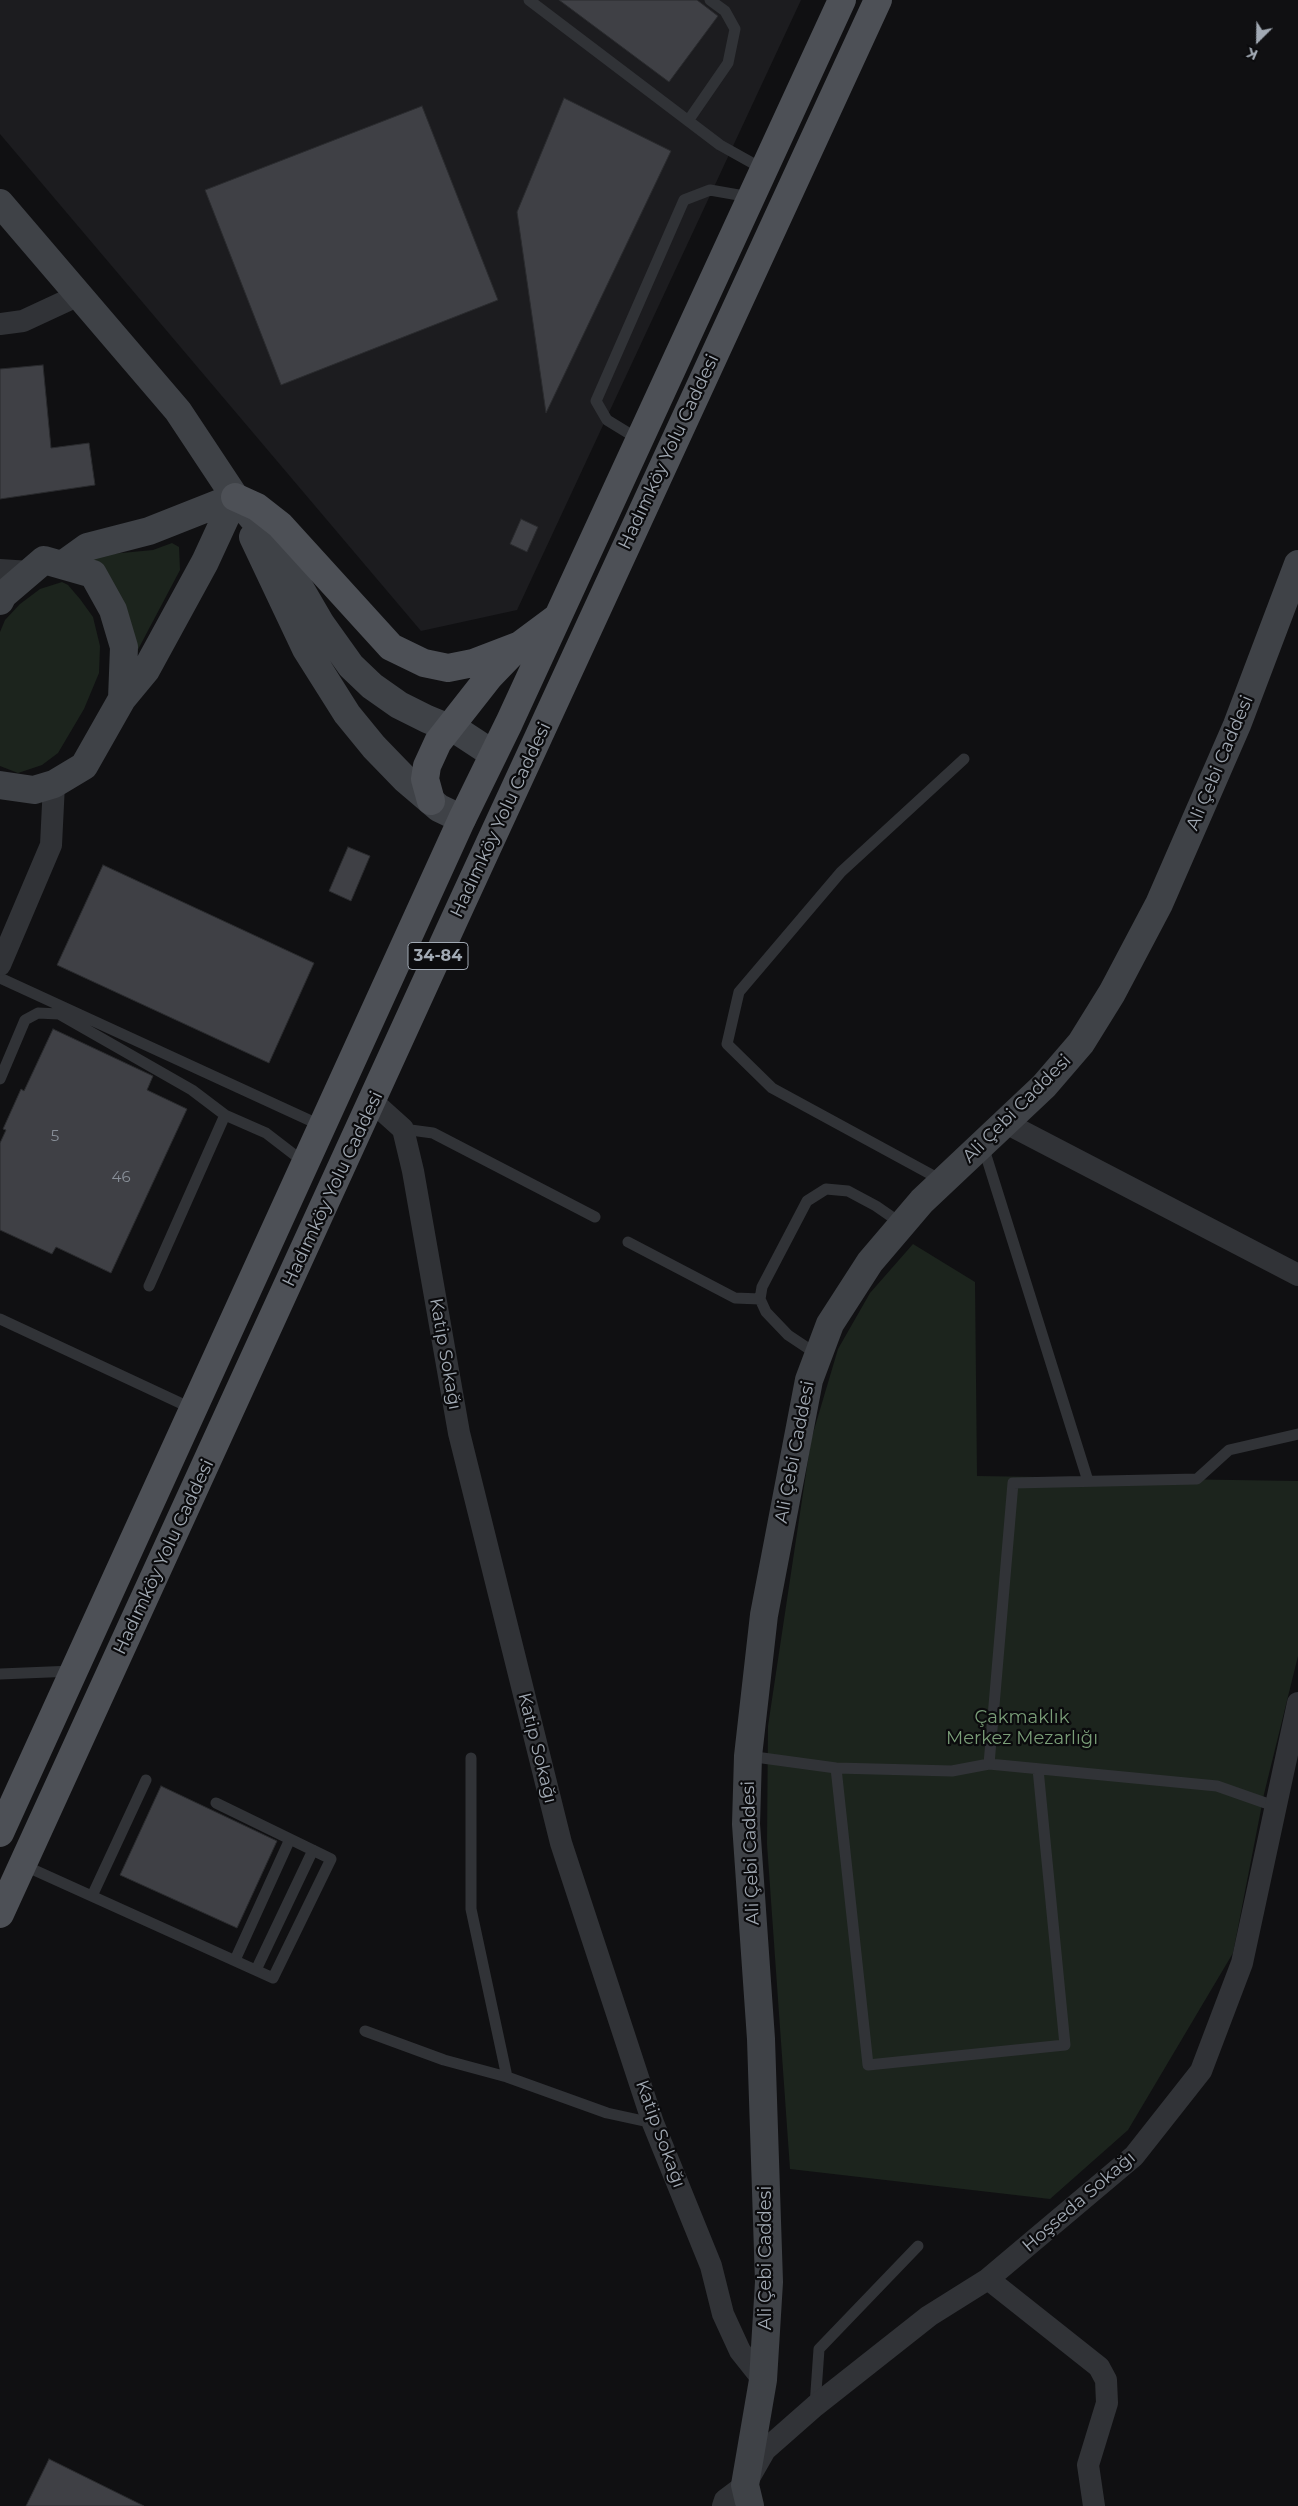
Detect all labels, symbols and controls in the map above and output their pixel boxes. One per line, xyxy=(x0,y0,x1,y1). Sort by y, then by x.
north arrow xyxy=(1233,15,1283,65)
text: K xyxy=(1244,43,1260,64)
street label: Hadımköy Yolu Caddesi xyxy=(614,351,724,553)
street label: Ali Çebi Caddesi xyxy=(1182,692,1258,834)
street label: Hadımköy Yolu Caddesi xyxy=(446,719,556,921)
road number: 34-84 xyxy=(408,942,468,969)
street label: Ali Çebi Caddesi xyxy=(958,1050,1076,1168)
street label: Hadımköy Yolu Caddesi xyxy=(278,1088,388,1290)
house number: 5 xyxy=(51,1128,59,1146)
house number: 46 xyxy=(111,1169,131,1187)
street label: Katip Sokağı xyxy=(425,1296,465,1412)
street label: Ali Çebi Caddesi xyxy=(771,1379,819,1525)
street label: Hadımköy Yolu Caddesi xyxy=(109,1456,219,1658)
street label: Katip Sokağı xyxy=(513,1691,561,1805)
park label: Çakmaklık Merkez Mezarlığı xyxy=(946,1707,1098,1750)
street label: Ali Çebi Caddesi xyxy=(738,1780,764,1926)
street label: Katip Sokağı xyxy=(631,2077,689,2191)
street label: Hoşseda Sokağı xyxy=(1018,2147,1140,2257)
street label: Ali Çebi Caddesi xyxy=(755,2186,777,2330)

